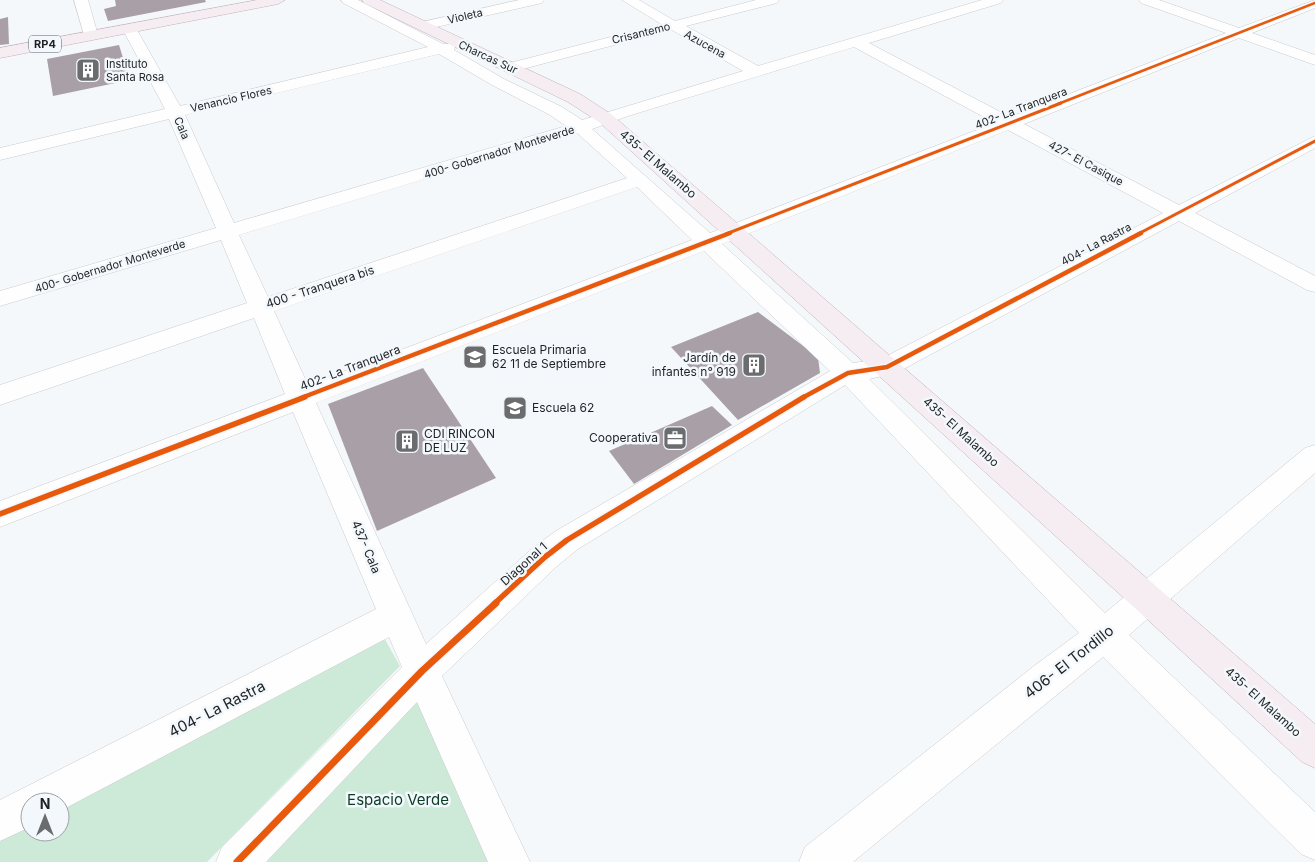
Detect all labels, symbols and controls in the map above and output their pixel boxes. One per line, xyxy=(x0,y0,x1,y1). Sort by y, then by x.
street label: Violeta xyxy=(446,5,484,27)
street label: Crisantemo xyxy=(610,19,672,47)
street label: Azucena xyxy=(682,27,728,61)
road number: RP4 xyxy=(29,36,61,52)
street label: Charcas Sur xyxy=(456,37,520,77)
building icon: Instituto Santa Rosa xyxy=(75,57,101,83)
place label: Instituto Santa Rosa xyxy=(106,57,164,84)
street label: Venancio Flores xyxy=(189,83,273,115)
street label: 402- La Tranquera xyxy=(973,84,1069,132)
street label: Cala xyxy=(171,115,193,141)
street label: 400- Gobernador Monteverde xyxy=(422,122,576,182)
street label: 435- El Malambo xyxy=(617,126,700,201)
street label: 427- El Casique xyxy=(1046,137,1126,189)
street label: 404- La Rastra xyxy=(1058,220,1134,268)
street label: 400- Gobernador Monteverde xyxy=(33,236,187,296)
street label: 400 - Tranquera bis xyxy=(264,262,376,311)
street label: 402- La Tranquera xyxy=(297,341,402,394)
place label: Escuela Primaria 62 11 de Septiembre xyxy=(492,342,606,371)
school or university icon: Escuela Primaria 62 11 de Septiembre xyxy=(462,344,488,370)
place label: Jardín de infantes n° 919 xyxy=(652,350,736,379)
building icon: Jardín de infantes n° 919 xyxy=(741,352,767,378)
street label: 435- El Malambo xyxy=(920,394,1002,470)
school or university icon: Escuela 62 xyxy=(502,395,528,421)
place label: Escuela 62 xyxy=(532,400,594,415)
office icon: Cooperativa xyxy=(662,425,688,451)
place label: CDI RINCON DE LUZ xyxy=(424,426,495,455)
building icon: CDI RINCON DE LUZ xyxy=(394,428,420,454)
place label: Cooperativa xyxy=(589,430,658,445)
street label: 437- Cala xyxy=(349,518,384,576)
street label: Diagonal 1 xyxy=(497,539,550,589)
street label: 406- El Tordillo xyxy=(1020,621,1117,702)
street label: 435- El Malambo xyxy=(1222,664,1304,740)
street label: 404- La Rastra xyxy=(165,676,268,741)
park label: Espacio Verde xyxy=(347,790,449,809)
north arrow xyxy=(20,792,70,842)
text: N xyxy=(40,795,50,812)

